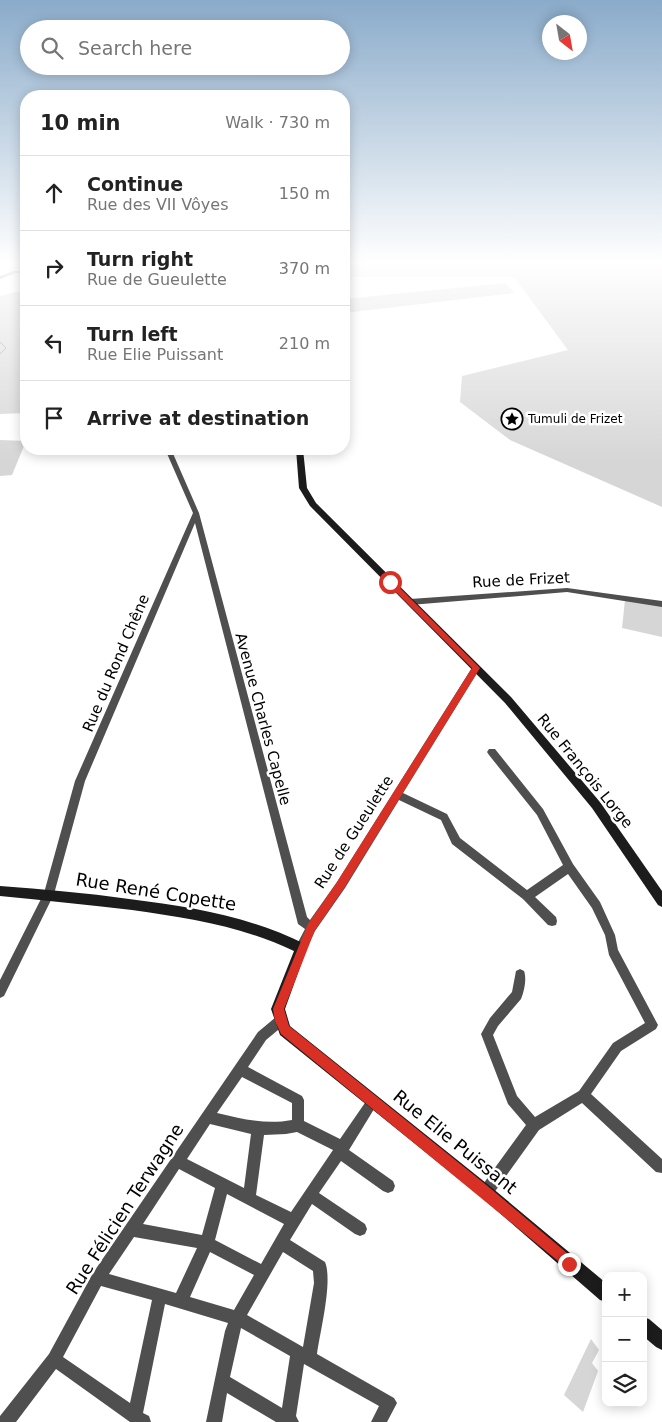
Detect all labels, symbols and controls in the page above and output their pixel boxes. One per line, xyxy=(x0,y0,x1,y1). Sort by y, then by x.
north arrow xyxy=(542,15,587,60)
search box xyxy=(20,20,350,75)
icon: search xyxy=(38,34,66,62)
text: Search here xyxy=(78,37,192,59)
text: 10 min xyxy=(40,111,121,135)
text: Walk · 730 m xyxy=(225,113,330,132)
text: Continue xyxy=(87,173,183,195)
icon: ahead xyxy=(40,179,68,207)
text: 150 m xyxy=(279,184,330,203)
text: Rue des VII Vôyes xyxy=(87,195,229,214)
text: Turn right xyxy=(87,248,193,270)
icon: right xyxy=(40,254,68,282)
text: 370 m xyxy=(279,259,330,278)
text: Rue de Gueulette xyxy=(87,270,227,289)
text: Turn left xyxy=(87,323,178,345)
icon: left xyxy=(40,329,68,357)
text: 210 m xyxy=(279,334,330,353)
text: Rue Elie Puissant xyxy=(87,345,223,364)
icon: arrive xyxy=(40,404,68,432)
text: Arrive at destination xyxy=(87,407,309,429)
place icon: Tumuli de Frizet xyxy=(500,407,524,431)
place label: Tumuli de Frizet xyxy=(527,412,623,426)
street label: Rue de Frizet xyxy=(472,568,570,592)
route start xyxy=(379,571,402,594)
street label: Rue du Rond Chêne xyxy=(79,591,153,735)
street label: Avenue Charles Capelle xyxy=(231,631,295,807)
street label: Rue François Lorge xyxy=(533,710,637,832)
street label: Rue de Gueulette xyxy=(311,772,397,892)
street label: Rue René Copette xyxy=(74,868,238,915)
street label: Rue Elie Puissant xyxy=(389,1085,521,1198)
street label: Rue Félicien Terwagne xyxy=(61,1119,188,1298)
route end xyxy=(558,1253,581,1276)
map controls xyxy=(602,1272,647,1407)
button: + xyxy=(602,1272,647,1317)
button: − xyxy=(602,1317,647,1362)
button: layers xyxy=(602,1362,647,1407)

